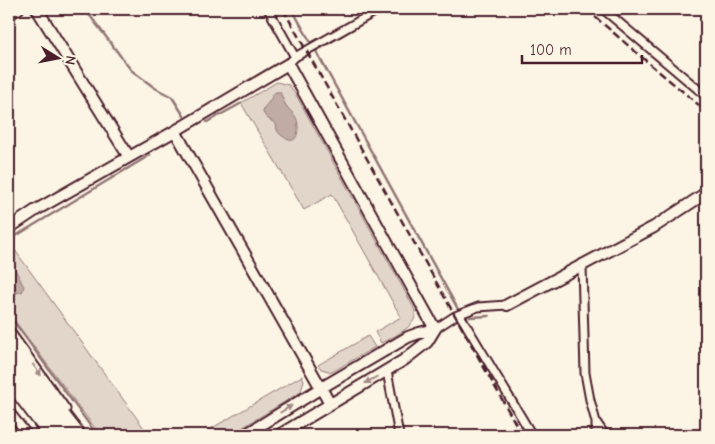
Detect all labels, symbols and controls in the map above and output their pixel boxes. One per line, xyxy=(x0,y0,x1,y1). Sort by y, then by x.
north arrow xyxy=(32,32,82,82)
scale bar xyxy=(522,32,642,64)
text: 100 m xyxy=(530,41,572,59)
text: N xyxy=(61,54,79,66)
one-way arrow xyxy=(32,363,43,376)
one-way arrow xyxy=(364,376,377,385)
one-way arrow xyxy=(280,405,293,414)

